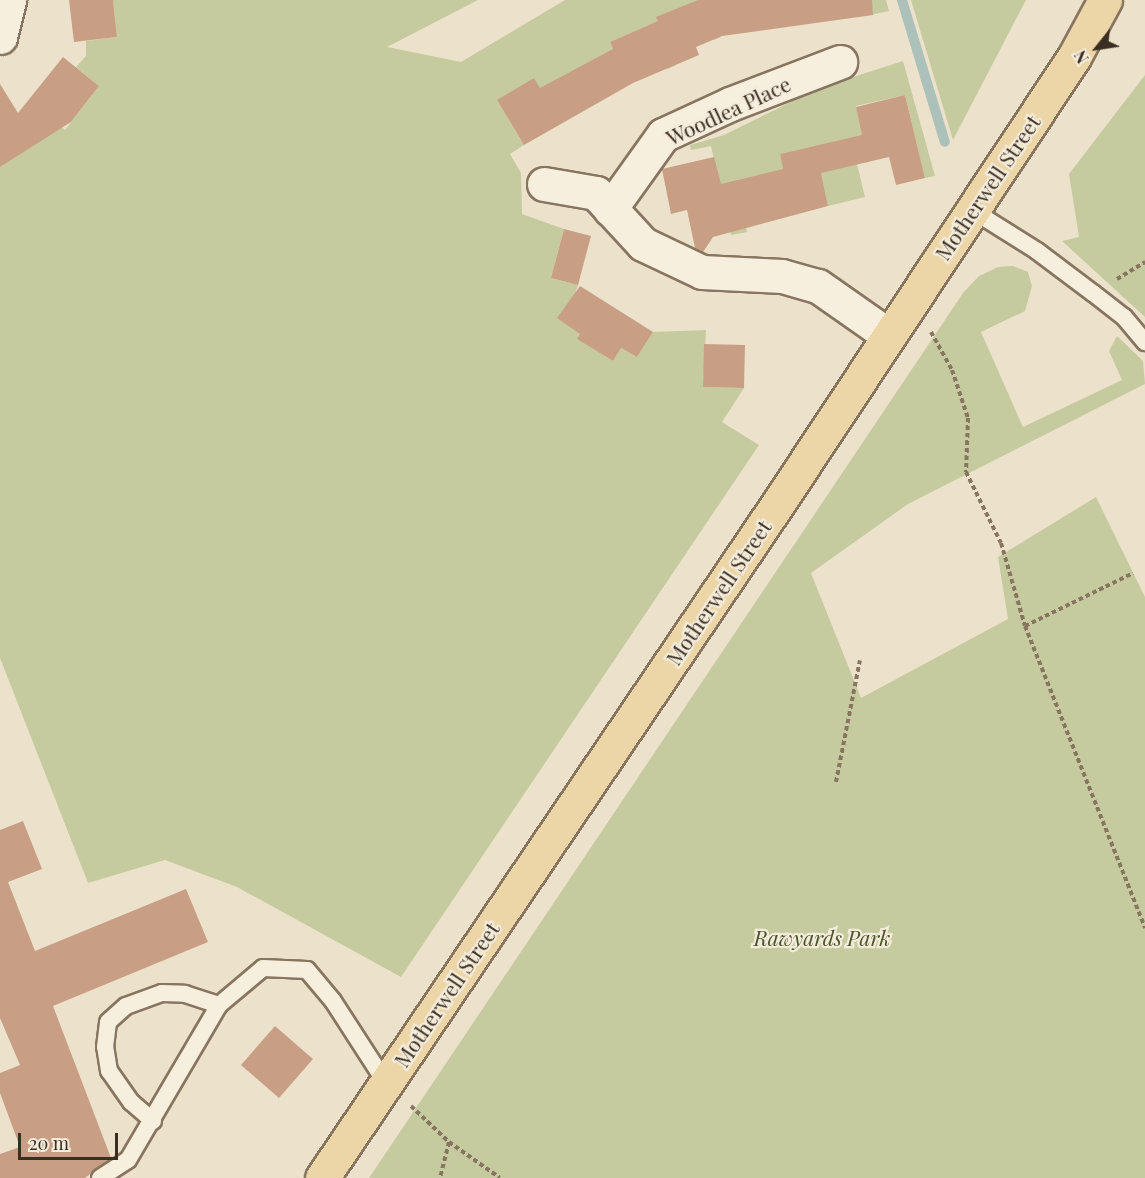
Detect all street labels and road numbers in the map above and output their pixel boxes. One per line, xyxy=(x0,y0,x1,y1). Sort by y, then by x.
street label: Woodlea Place xyxy=(662,70,794,150)
street label: Motherwell Street xyxy=(929,110,1045,264)
street label: Motherwell Street xyxy=(660,515,776,669)
street label: Motherwell Street xyxy=(388,917,504,1071)

